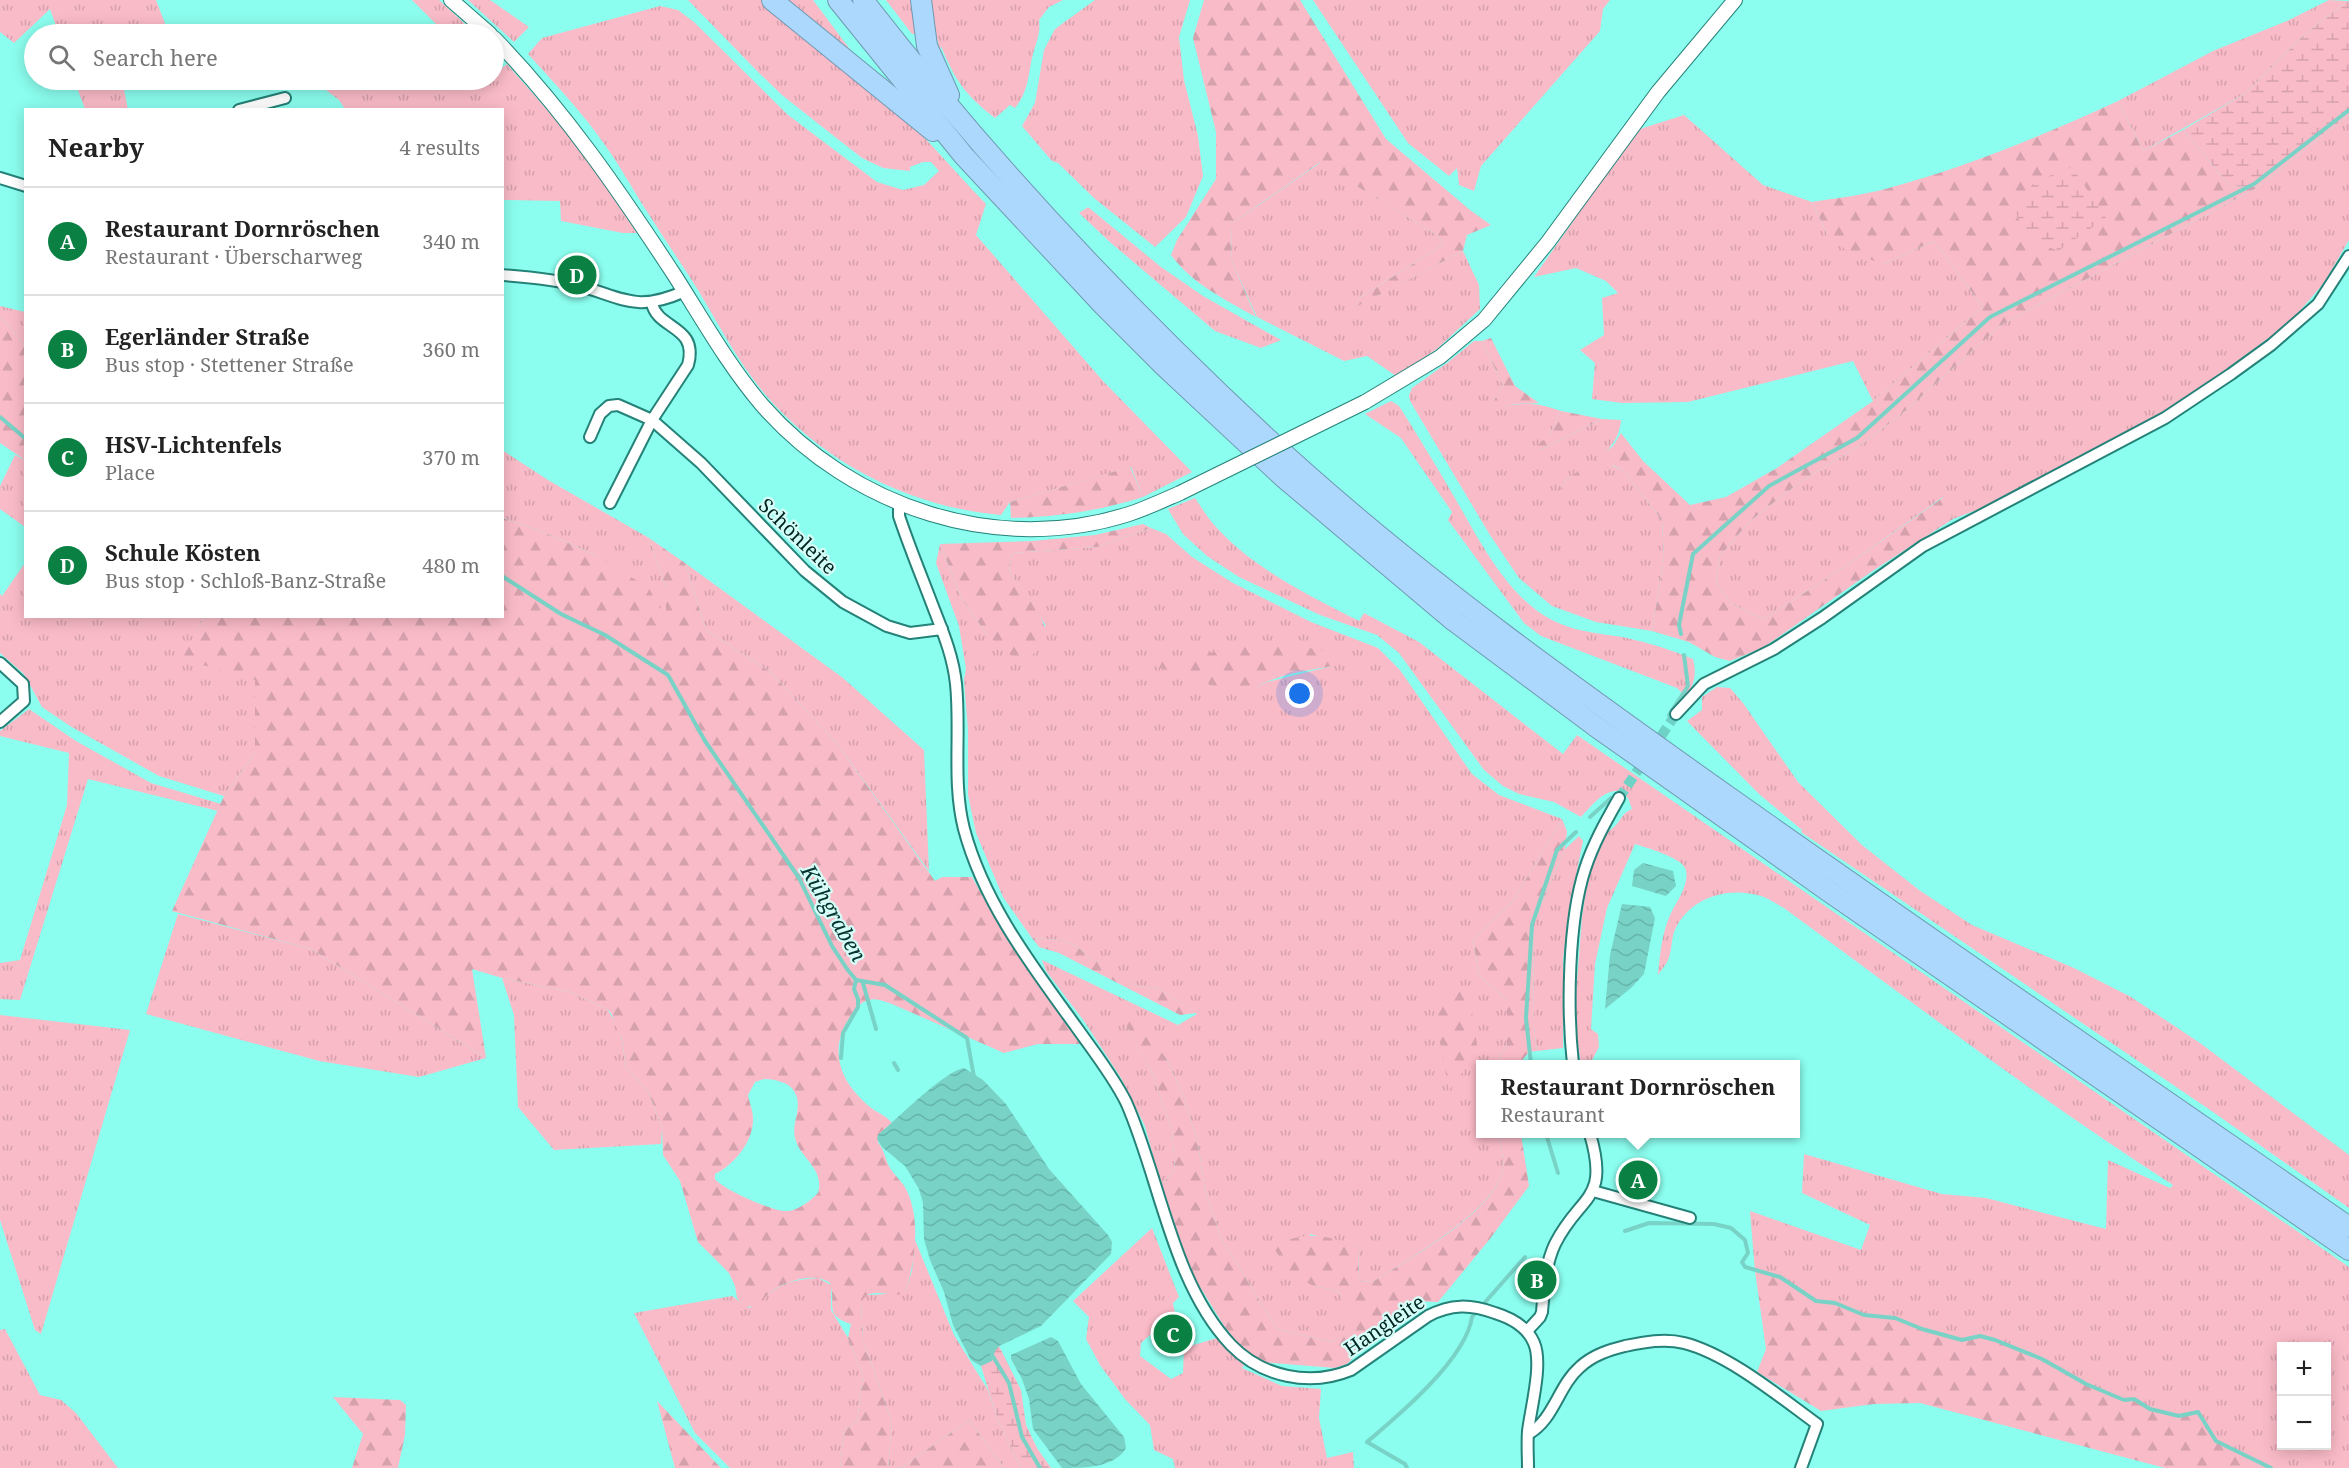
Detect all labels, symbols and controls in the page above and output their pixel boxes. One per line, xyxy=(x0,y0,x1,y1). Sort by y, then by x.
search box xyxy=(24,24,504,90)
icon: search xyxy=(45,41,78,74)
text: Search here xyxy=(93,42,218,72)
text: Nearby xyxy=(48,129,144,165)
text: 4 results xyxy=(400,134,480,161)
text: Restaurant Dornröschen xyxy=(105,213,380,243)
text: A xyxy=(60,228,75,255)
text: 340 m xyxy=(422,228,480,255)
text: Restaurant · Überscharweg xyxy=(105,243,362,270)
pin: D xyxy=(558,252,596,298)
text: Egerländer Straße xyxy=(105,321,310,351)
text: B xyxy=(61,336,74,363)
text: 360 m xyxy=(422,336,480,363)
text: Bus stop · Stettener Straße xyxy=(105,351,354,378)
text: HSV-Lichtenfels xyxy=(105,429,282,459)
text: C xyxy=(61,444,74,471)
text: 370 m xyxy=(422,444,480,471)
text: Place xyxy=(105,459,155,486)
street label: Schönleite xyxy=(753,492,843,580)
text: Schule Kösten xyxy=(105,537,261,567)
text: D xyxy=(60,552,75,579)
text: 480 m xyxy=(422,552,480,579)
text: Bus stop · Schloß-Banz-Straße xyxy=(105,567,386,594)
your location xyxy=(1285,679,1314,708)
water label: Kühgraben xyxy=(795,859,873,967)
popup xyxy=(1476,1060,1800,1138)
text: Restaurant Dornröschen xyxy=(1501,1071,1775,1101)
text: Restaurant xyxy=(1501,1101,1605,1128)
pin: A xyxy=(1618,1158,1658,1202)
pin: B xyxy=(1518,1258,1556,1302)
street label: Hangleite xyxy=(1338,1288,1430,1362)
pin: C xyxy=(1154,1312,1192,1356)
map controls xyxy=(2277,1342,2331,1450)
button: + xyxy=(2277,1342,2331,1396)
button: − xyxy=(2277,1396,2331,1450)

